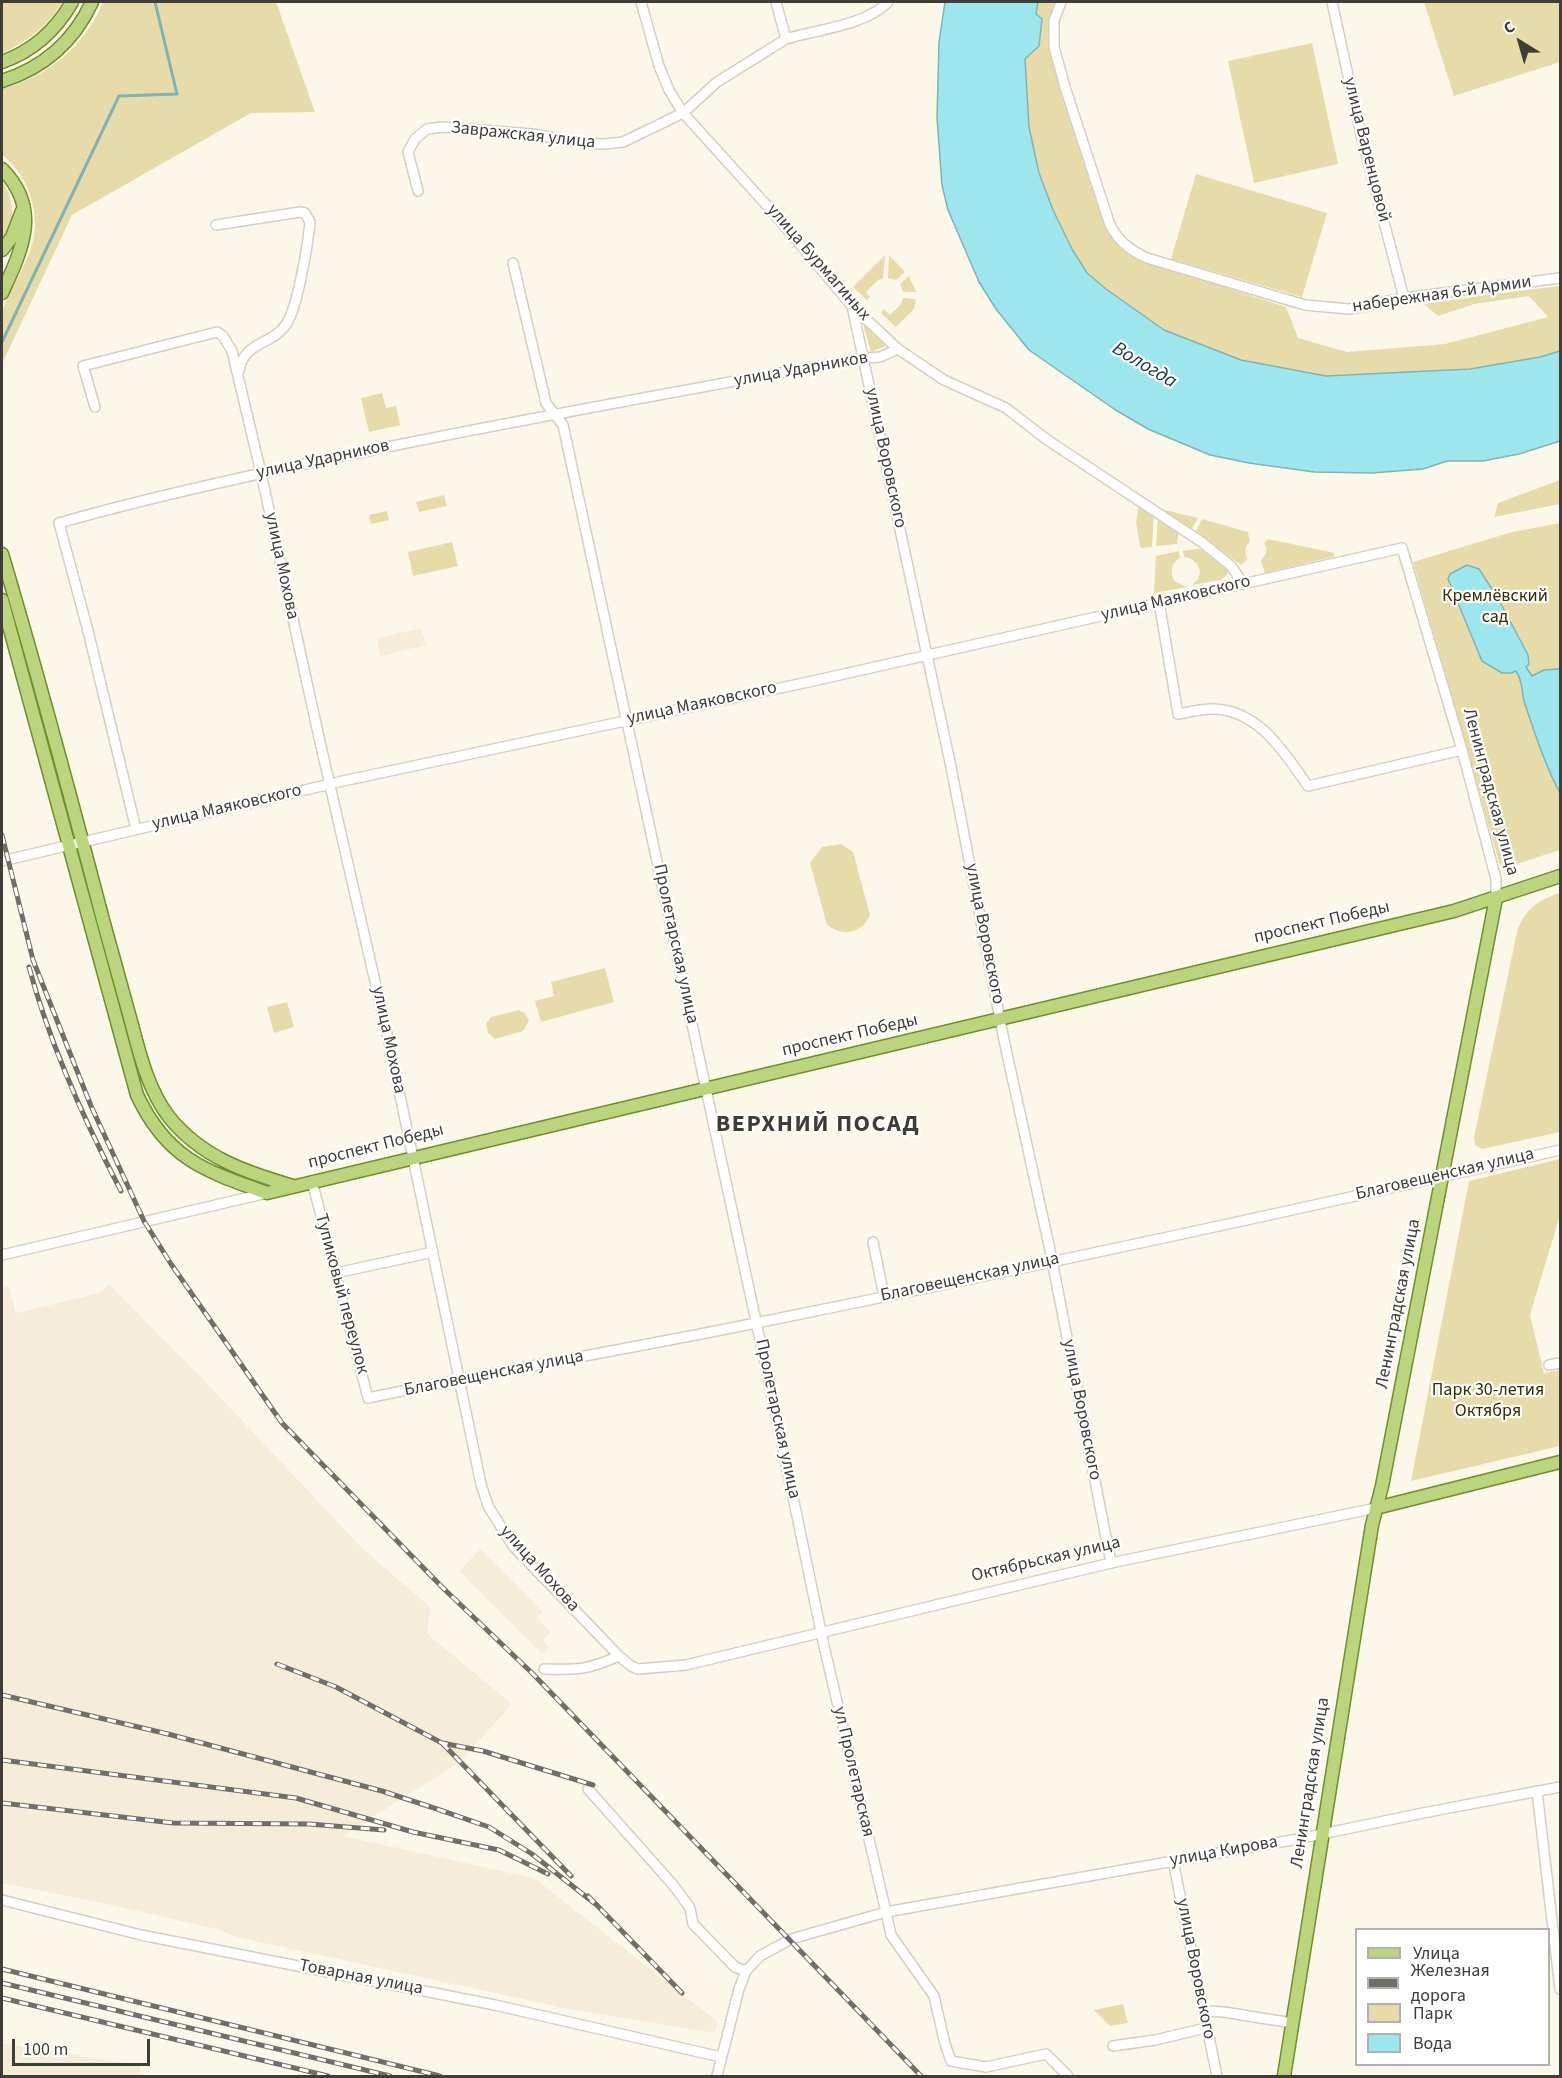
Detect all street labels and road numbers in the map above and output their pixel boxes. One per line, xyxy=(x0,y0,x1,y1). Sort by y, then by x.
street label: улица Варенцовой xyxy=(1338,75,1394,225)
street label: Завражская улица xyxy=(450,118,596,154)
street label: улица Бурмагиных xyxy=(761,200,875,326)
street label: набережная 6-й Армии xyxy=(1351,272,1533,318)
street label: улица Ударников xyxy=(732,348,870,392)
street label: улица Воровского xyxy=(860,386,910,530)
street label: улица Ударников xyxy=(255,435,391,485)
street label: улица Мохова xyxy=(259,510,303,622)
street label: улица Маяковского xyxy=(1099,571,1253,627)
street label: улица Маяковского xyxy=(625,678,779,730)
street label: Ленинградская улица xyxy=(1457,706,1523,878)
street label: улица Маяковского xyxy=(150,780,304,836)
street label: Пролетарская улица xyxy=(648,862,702,1026)
street label: улица Воровского xyxy=(960,862,1008,1006)
street label: проспект Победы xyxy=(1252,897,1392,949)
street label: улица Мохова xyxy=(366,984,410,1096)
street label: проспект Победы xyxy=(780,1010,920,1062)
street label: проспект Победы xyxy=(306,1120,446,1174)
street label: Благовещенская улица xyxy=(1354,1144,1536,1206)
street label: Тупиковый переулок xyxy=(309,1211,373,1377)
street label: Ленинградская улица xyxy=(1372,1217,1426,1391)
street label: Благовещенская улица xyxy=(879,1248,1061,1308)
street label: Пролетарская улица xyxy=(750,1337,804,1501)
street label: улица Воровского xyxy=(1057,1338,1105,1482)
street label: Благовещенская улица xyxy=(402,1346,586,1402)
street label: улица Мохова xyxy=(495,1521,583,1617)
street label: Октябрьская улица xyxy=(969,1532,1123,1588)
street label: Ленинградская улица xyxy=(1287,1696,1335,1870)
street label: ул Пролетарская xyxy=(827,1705,879,1839)
street label: улица Кирова xyxy=(1168,1832,1280,1872)
street label: улица Воровского xyxy=(1171,1897,1219,2041)
street label: Товарная улица xyxy=(297,1955,425,2001)

